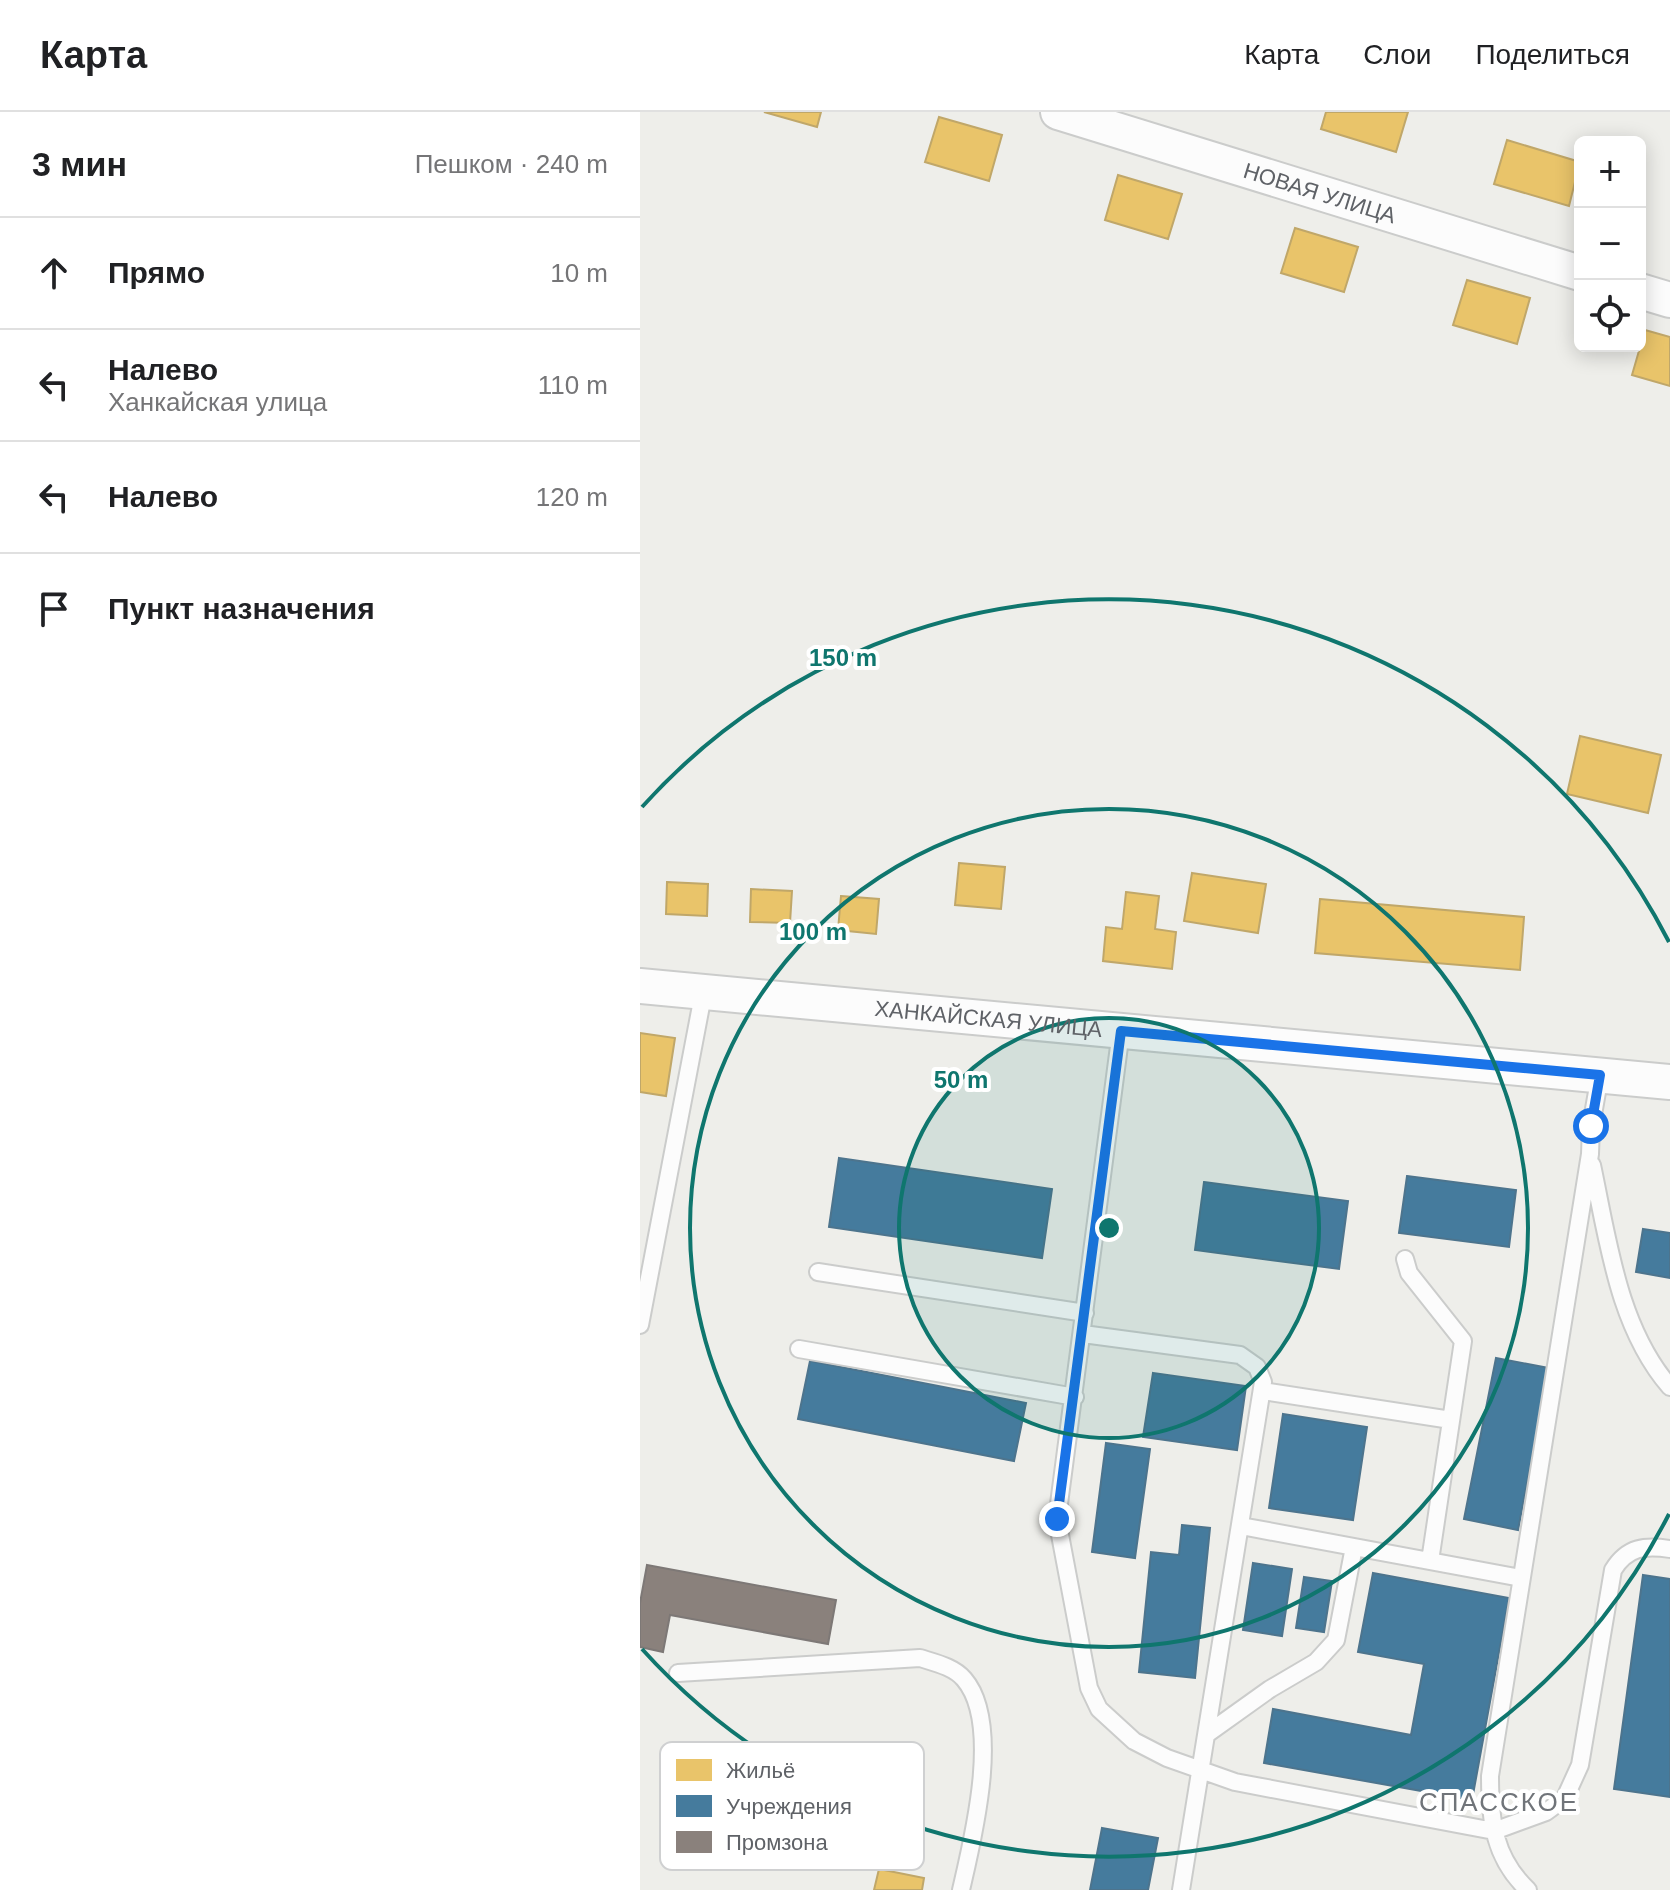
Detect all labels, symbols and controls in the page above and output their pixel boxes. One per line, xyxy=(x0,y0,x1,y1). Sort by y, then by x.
text: Карта xyxy=(40,34,147,76)
text: Карта xyxy=(1244,39,1319,70)
text: Слои xyxy=(1363,39,1431,70)
text: Поделиться xyxy=(1475,39,1630,70)
map controls xyxy=(1574,136,1646,352)
button: + xyxy=(1574,136,1646,208)
text: 3 мин xyxy=(32,145,127,183)
text: Пешком · 240 m xyxy=(415,149,608,179)
street label: НОВАЯ УЛИЦА xyxy=(1241,158,1399,228)
button: − xyxy=(1574,208,1646,280)
icon: ahead xyxy=(32,251,76,295)
text: Прямо xyxy=(108,256,205,289)
text: 10 m xyxy=(550,258,608,288)
button: locate xyxy=(1574,280,1646,352)
text: Налево xyxy=(108,353,218,386)
icon: left xyxy=(32,363,76,407)
text: 110 m xyxy=(538,370,608,400)
text: Ханкайская улица xyxy=(108,387,327,417)
icon: left xyxy=(32,475,76,519)
text: Налево xyxy=(108,480,218,513)
text: 120 m xyxy=(536,482,608,512)
icon: arrive xyxy=(32,587,76,631)
text: Пункт назначения xyxy=(108,592,375,625)
text: 150 m xyxy=(809,644,877,671)
text: 100 m xyxy=(779,918,847,945)
street label: ХАНКАЙСКАЯ УЛИЦА xyxy=(874,995,1104,1042)
text: 50 m xyxy=(934,1066,988,1093)
route start xyxy=(1573,1108,1609,1144)
centre of rings xyxy=(1095,1214,1123,1242)
route end xyxy=(1039,1501,1075,1537)
legend xyxy=(660,1742,924,1870)
text: Жильё xyxy=(726,1758,795,1783)
district label: СПАССКОЕ xyxy=(1419,1787,1579,1817)
text: Учреждения xyxy=(726,1794,852,1819)
text: Промзона xyxy=(726,1830,828,1855)

